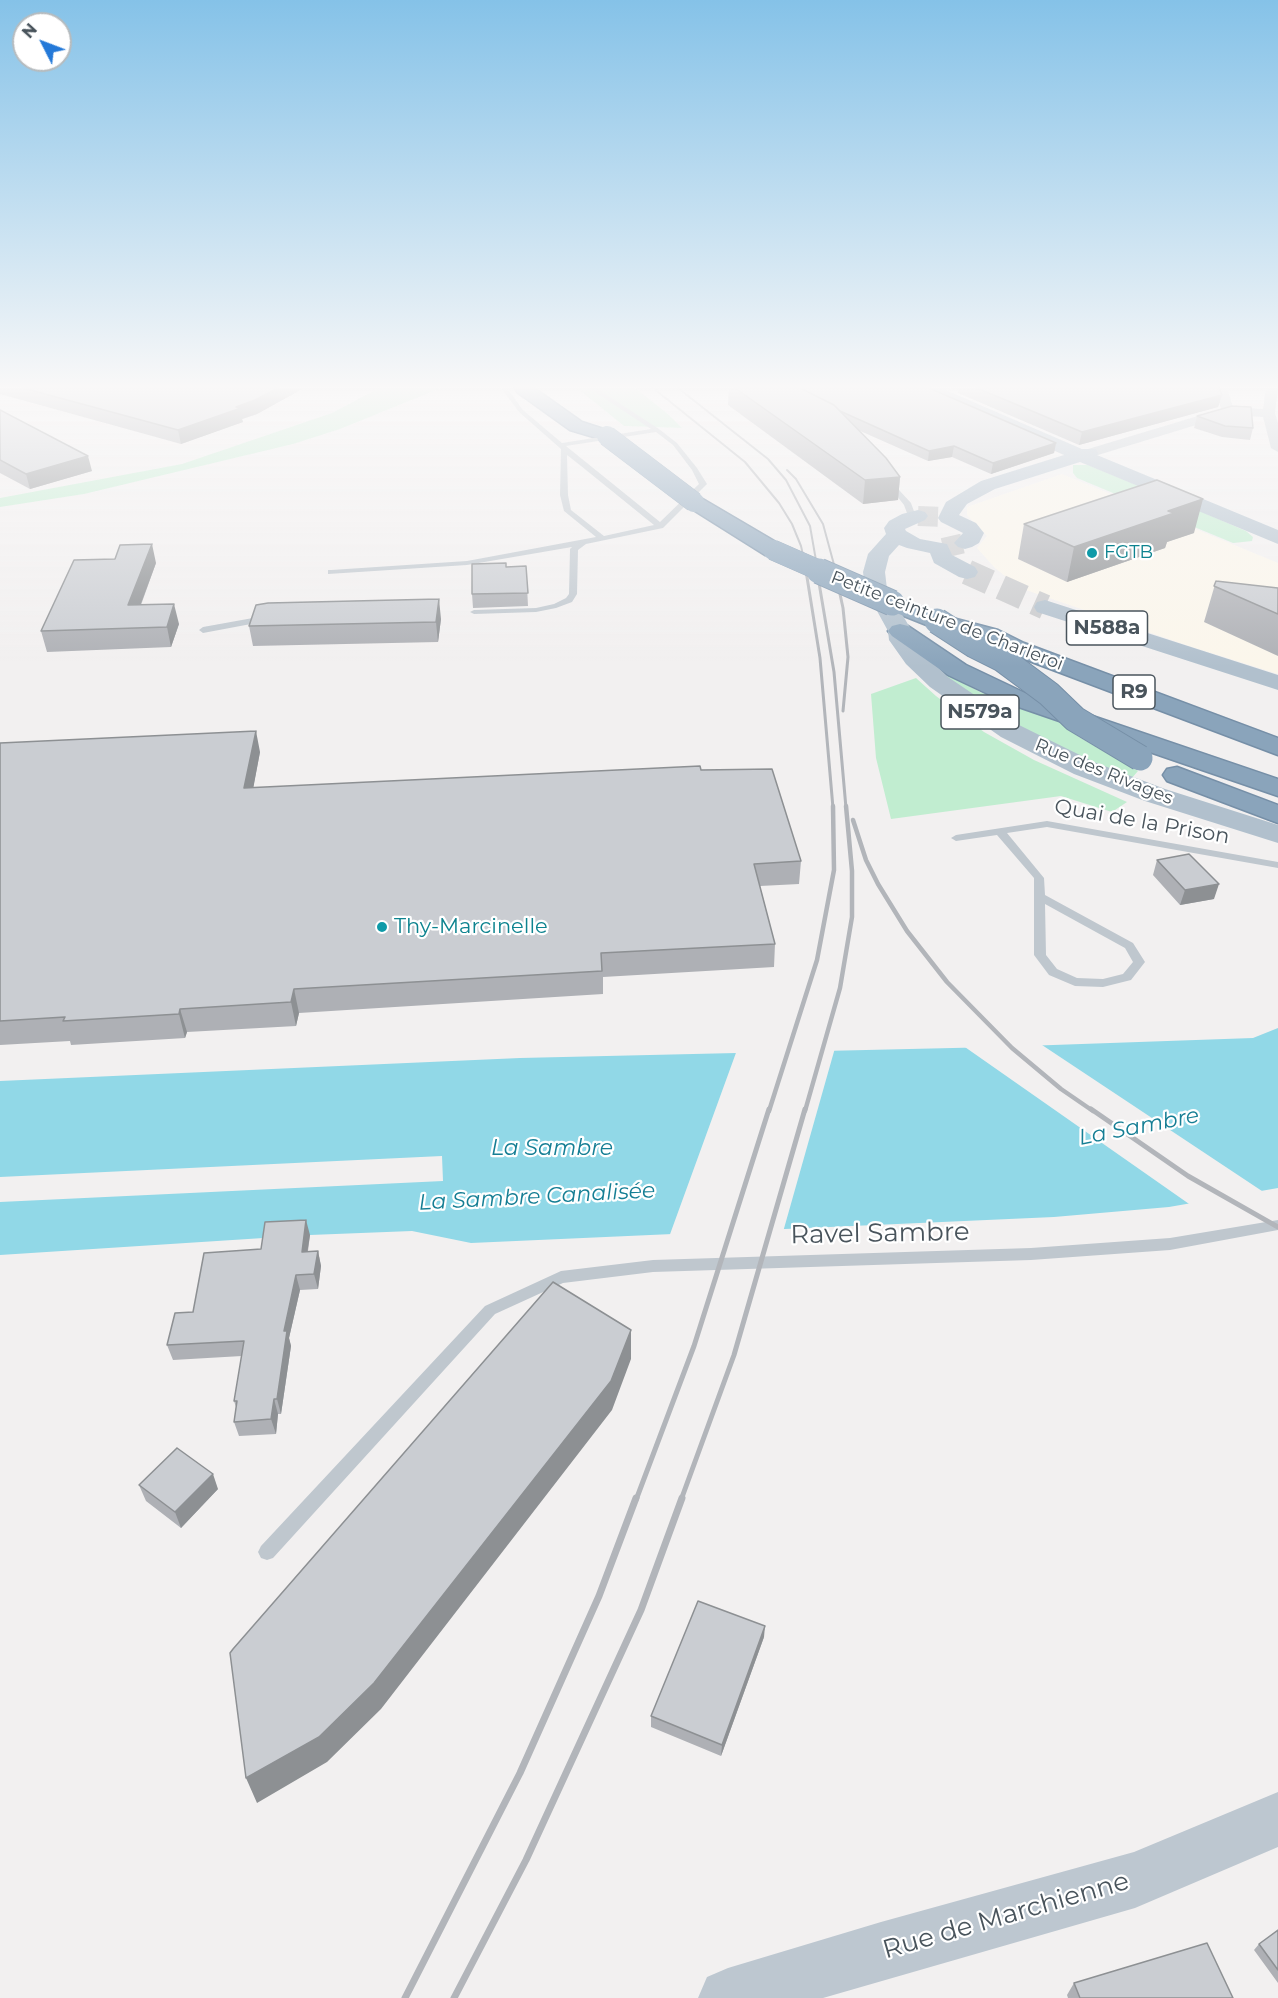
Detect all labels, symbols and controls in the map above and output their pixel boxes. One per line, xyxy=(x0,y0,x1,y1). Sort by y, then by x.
north arrow xyxy=(12,12,72,72)
text: N xyxy=(18,20,41,42)
place label: FGTB xyxy=(1104,542,1153,564)
marker: FGTB xyxy=(1085,546,1099,560)
street label: Petite ceinture de Charleroi xyxy=(828,567,1066,675)
road number: N588a xyxy=(1066,611,1148,645)
road number: R9 xyxy=(1113,675,1155,709)
road number: N579a xyxy=(941,695,1019,729)
street label: Rue des Rivages xyxy=(1032,734,1176,810)
street label: Quai de la Prison xyxy=(1052,794,1232,850)
place label: Thy-Marcinelle xyxy=(394,914,548,940)
marker: Thy-Marcinelle xyxy=(375,920,389,934)
water label: La Sambre xyxy=(1077,1102,1201,1152)
water label: La Sambre xyxy=(491,1136,613,1162)
water label: La Sambre Canalisée xyxy=(418,1178,656,1216)
street label: Ravel Sambre xyxy=(790,1217,970,1251)
street label: Rue de Marchienne xyxy=(879,1866,1133,1966)

